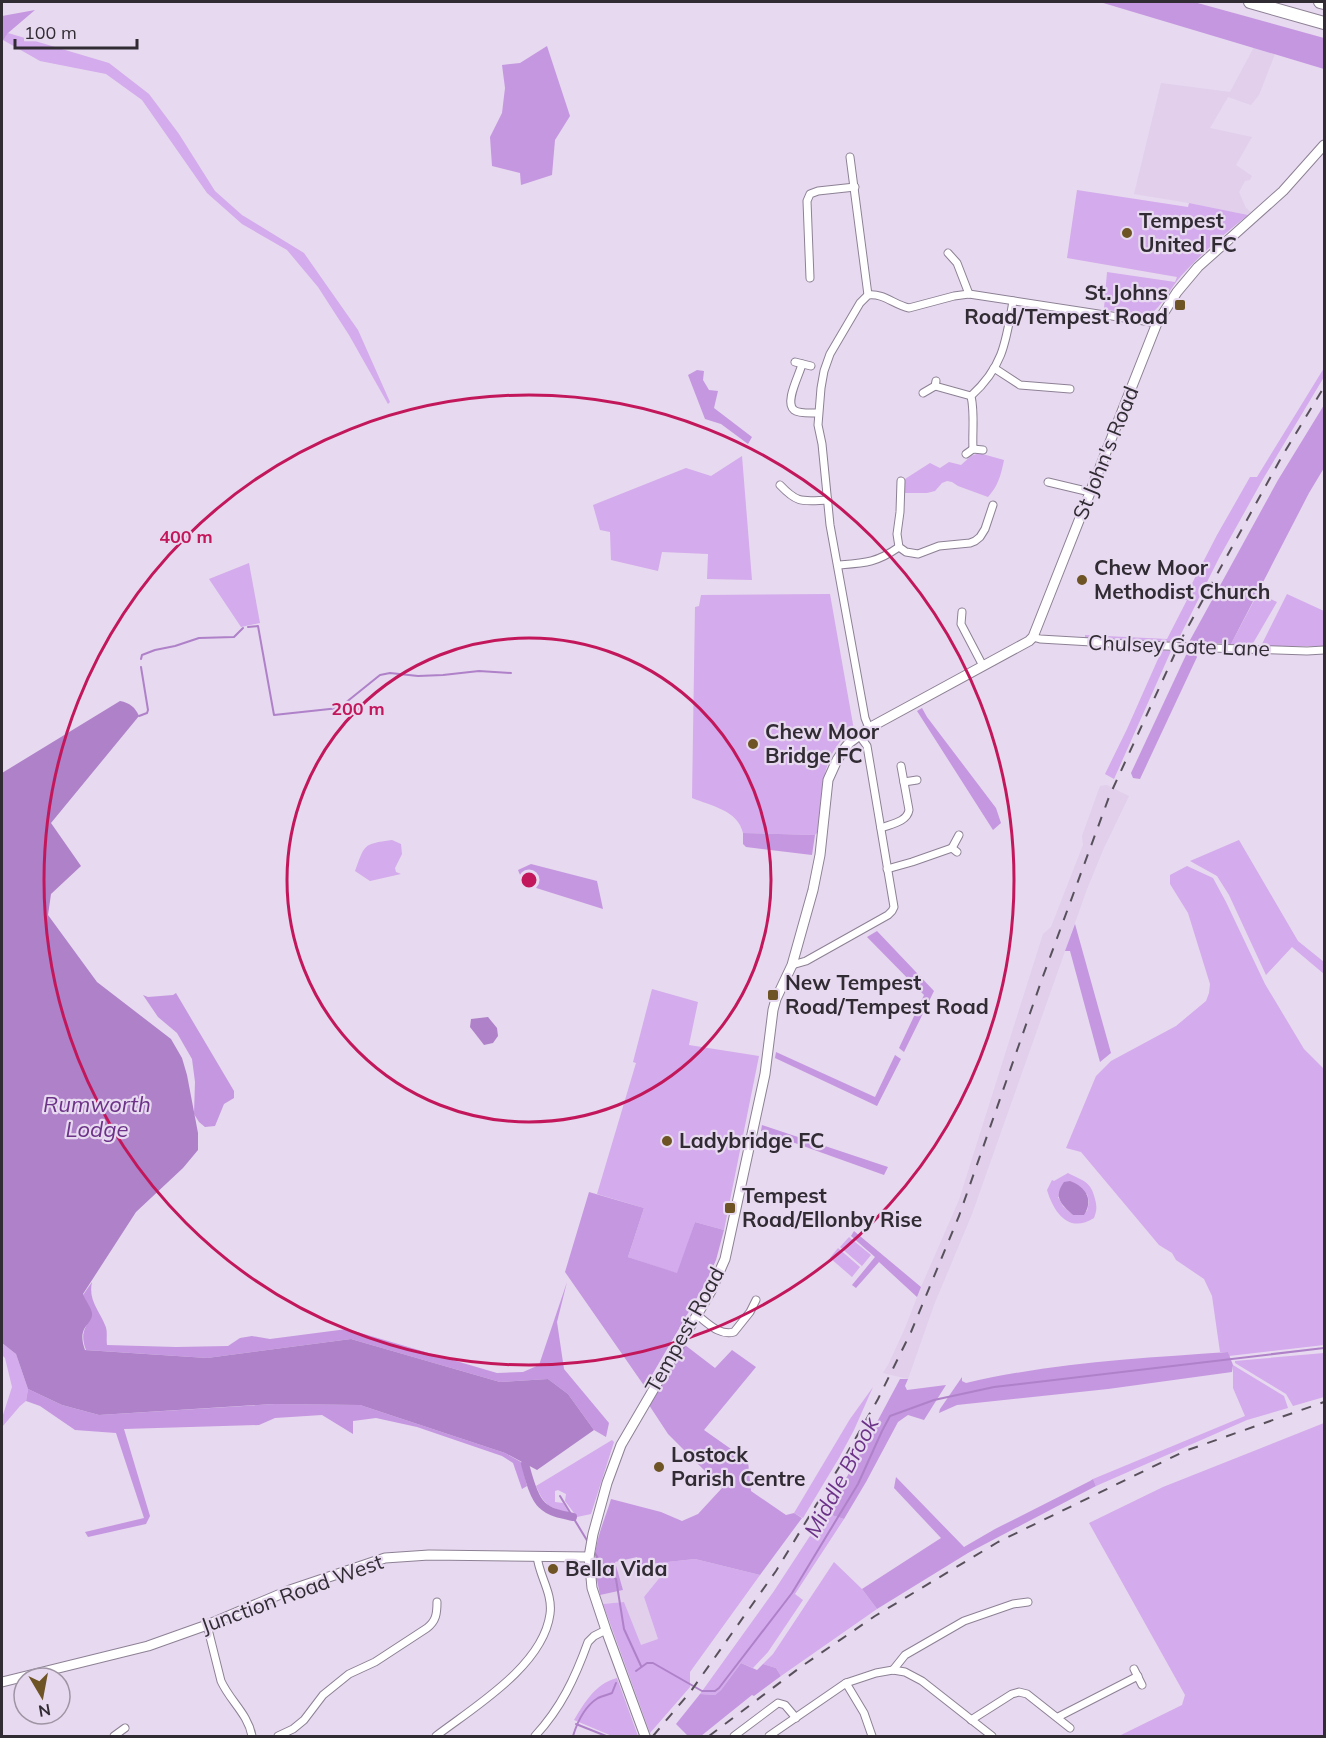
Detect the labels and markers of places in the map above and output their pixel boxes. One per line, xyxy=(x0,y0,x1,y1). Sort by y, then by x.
place label: Tempest United FC xyxy=(1139,207,1237,257)
marker: Tempest United FC xyxy=(1120,226,1134,240)
place label: St.Johns Road/Tempest Road xyxy=(964,279,1168,329)
marker: St.Johns Road/Tempest Road xyxy=(1173,298,1187,312)
place label: Chew Moor Methodist Church xyxy=(1094,554,1270,604)
marker: Chew Moor Methodist Church xyxy=(1075,573,1089,587)
place label: Chew Moor Bridge FC xyxy=(765,718,880,768)
marker: Chew Moor Bridge FC xyxy=(746,737,760,751)
centre of rings xyxy=(519,870,539,890)
place label: New Tempest Road/Tempest Road xyxy=(785,969,989,1019)
marker: New Tempest Road/Tempest Road xyxy=(766,988,780,1002)
place label: Ladybridge FC xyxy=(679,1127,824,1153)
marker: Ladybridge FC xyxy=(660,1134,674,1148)
place label: Tempest Road/Ellonby Rise xyxy=(742,1182,922,1232)
marker: Tempest Road/Ellonby Rise xyxy=(723,1201,737,1215)
place label: Lostock Parish Centre xyxy=(671,1441,806,1491)
marker: Lostock Parish Centre xyxy=(652,1460,666,1474)
place label: Bella Vida xyxy=(565,1555,667,1581)
marker: Bella Vida xyxy=(546,1562,560,1576)

